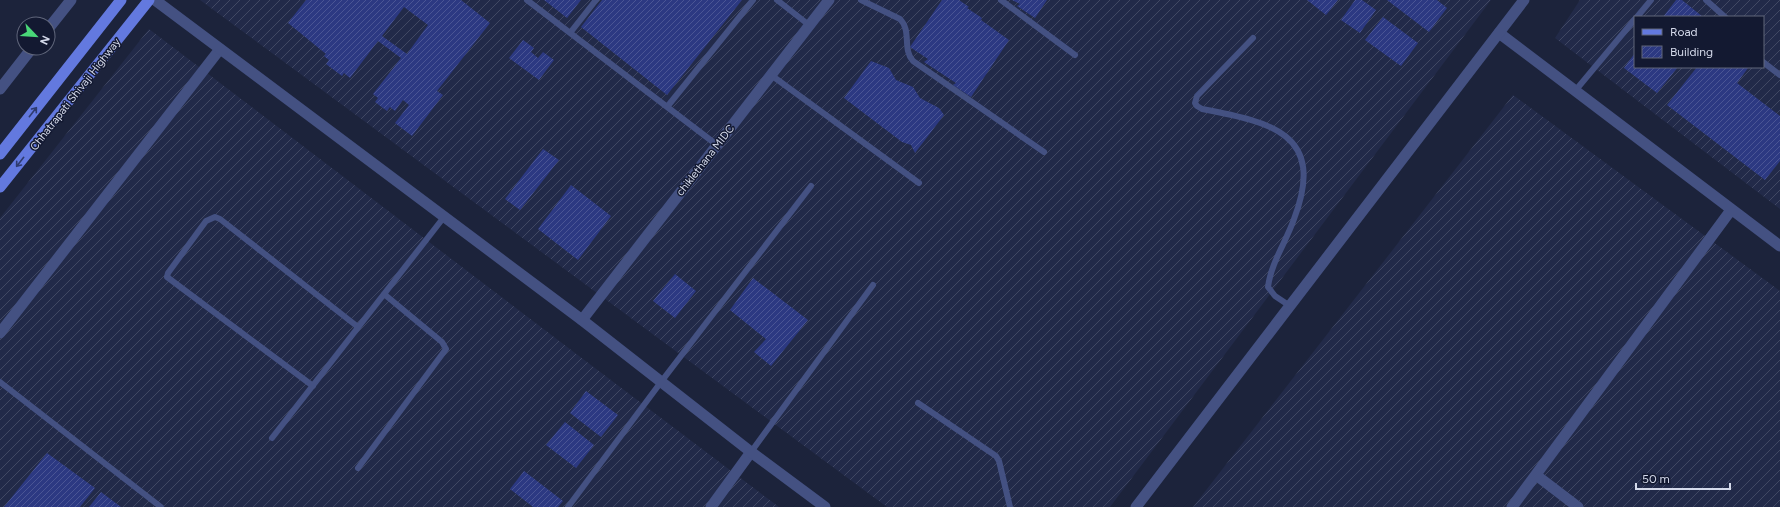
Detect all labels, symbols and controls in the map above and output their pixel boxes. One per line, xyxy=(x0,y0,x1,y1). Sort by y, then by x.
north arrow xyxy=(16,16,56,56)
legend xyxy=(1634,16,1764,68)
text: Road xyxy=(1670,25,1698,39)
text: N xyxy=(37,33,52,47)
street label: Chhatrapati Shivaji Highway xyxy=(28,35,123,153)
text: Building xyxy=(1670,45,1713,59)
one-way arrow xyxy=(28,107,37,118)
street label: chiklethana MIDC xyxy=(674,122,737,198)
one-way arrow xyxy=(16,157,25,168)
scale bar xyxy=(1636,465,1730,491)
text: 50 m xyxy=(1642,472,1670,486)

